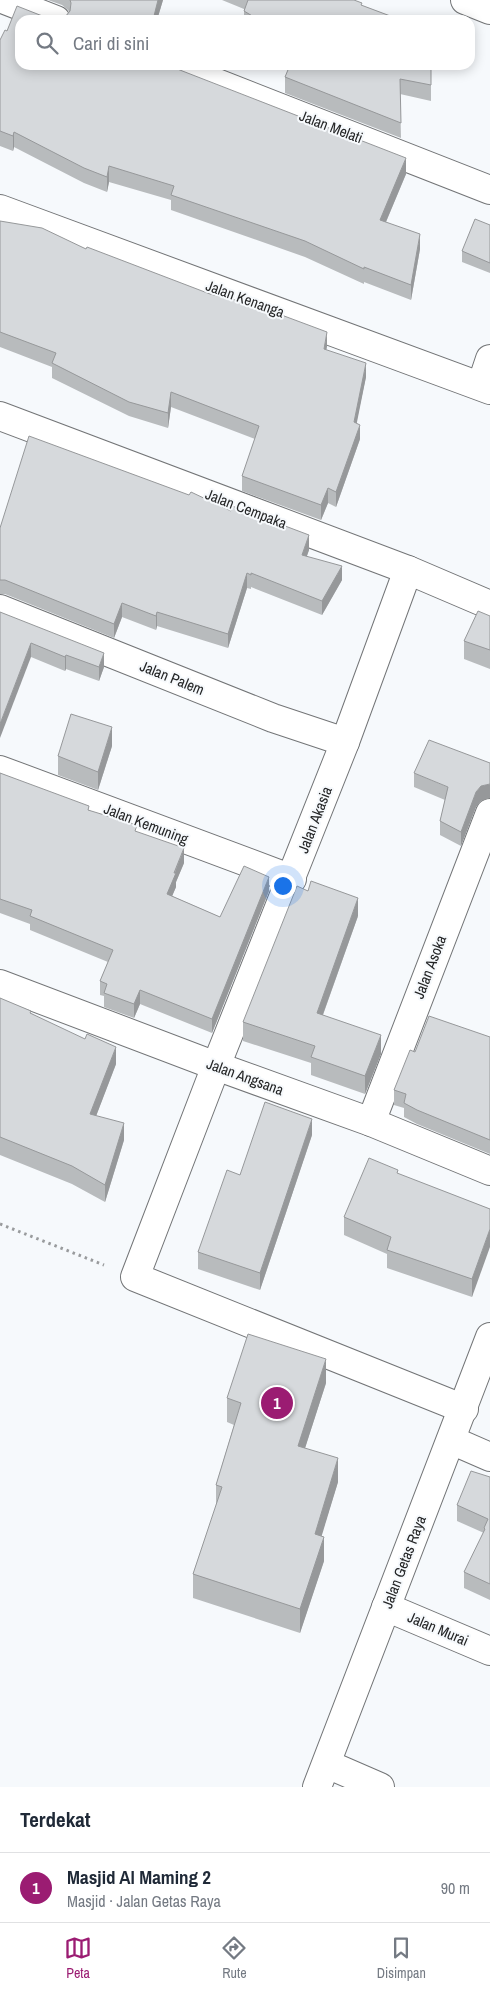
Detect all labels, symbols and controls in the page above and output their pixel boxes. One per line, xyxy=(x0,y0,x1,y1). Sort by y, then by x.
search box xyxy=(15,15,475,70)
icon: search xyxy=(33,29,61,57)
text: Cari di sini xyxy=(73,30,149,56)
street label: Jalan Melati xyxy=(296,105,366,148)
street label: Jalan Kenanga xyxy=(203,275,287,322)
street label: Jalan Cempaka xyxy=(203,483,290,534)
street label: Jalan Palem xyxy=(137,655,208,700)
street label: Jalan Akasia xyxy=(292,783,337,856)
street label: Jalan Kemuning xyxy=(101,798,192,849)
your location xyxy=(270,873,296,899)
street label: Jalan Asoka xyxy=(408,932,451,1002)
street label: Jalan Angsana xyxy=(204,1053,287,1100)
pin: 1 xyxy=(261,1384,293,1422)
street label: Jalan Getas Raya xyxy=(376,1512,431,1611)
street label: Jalan Murai xyxy=(405,1606,472,1651)
text: Terdekat xyxy=(20,1805,91,1834)
text: Masjid Al Maming 2 xyxy=(67,1864,211,1890)
text: 1 xyxy=(32,1877,40,1899)
text: 90 m xyxy=(441,1877,470,1899)
text: Masjid · Jalan Getas Raya xyxy=(67,1890,221,1912)
tab: Peta xyxy=(64,1934,92,1982)
tab: Rute xyxy=(220,1934,248,1982)
tab: Disimpan xyxy=(377,1934,426,1982)

